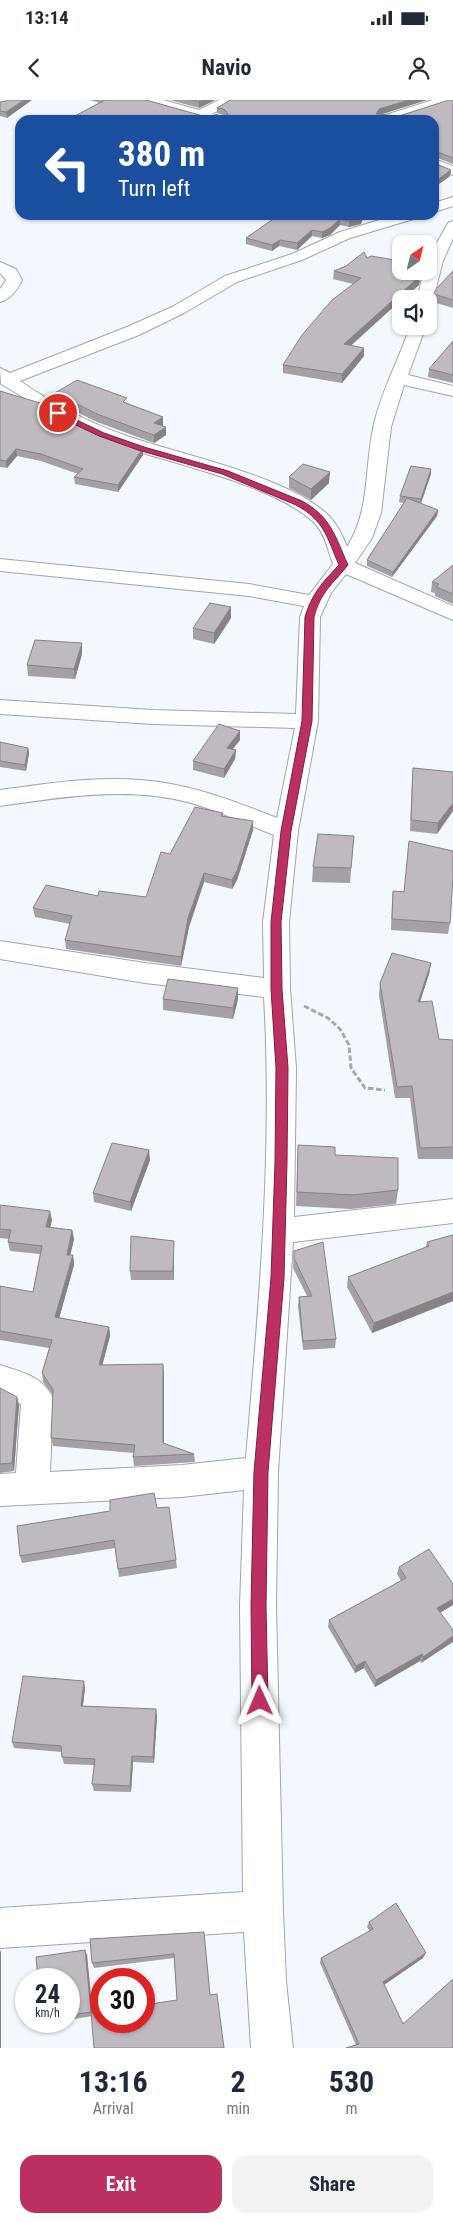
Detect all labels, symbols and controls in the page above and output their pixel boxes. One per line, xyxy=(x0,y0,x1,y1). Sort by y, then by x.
text: 13:14 xyxy=(25,6,69,29)
icon: back xyxy=(20,54,48,82)
icon: person xyxy=(405,54,433,82)
text: Navio xyxy=(201,55,252,80)
text: 380 m xyxy=(118,134,205,175)
icon: left xyxy=(35,135,100,200)
text: Turn left xyxy=(118,176,190,201)
north arrow xyxy=(392,235,438,280)
map controls xyxy=(392,235,437,335)
button: sound xyxy=(392,290,437,335)
pin xyxy=(37,392,79,434)
icon: arrive xyxy=(44,399,72,427)
position arrow xyxy=(233,1674,285,1726)
speed limit sign: 30 xyxy=(90,1968,155,2033)
text: 24 xyxy=(35,1980,60,2009)
text: km/h xyxy=(35,2006,60,2020)
text: 13:16 xyxy=(79,2064,148,2099)
text: 2 xyxy=(231,2064,246,2099)
text: 530 xyxy=(329,2064,374,2099)
text: Arrival xyxy=(93,2099,134,2118)
text: min xyxy=(226,2099,250,2118)
text: m xyxy=(345,2099,357,2118)
button: Exit xyxy=(20,2155,222,2213)
button: Share xyxy=(232,2155,433,2213)

